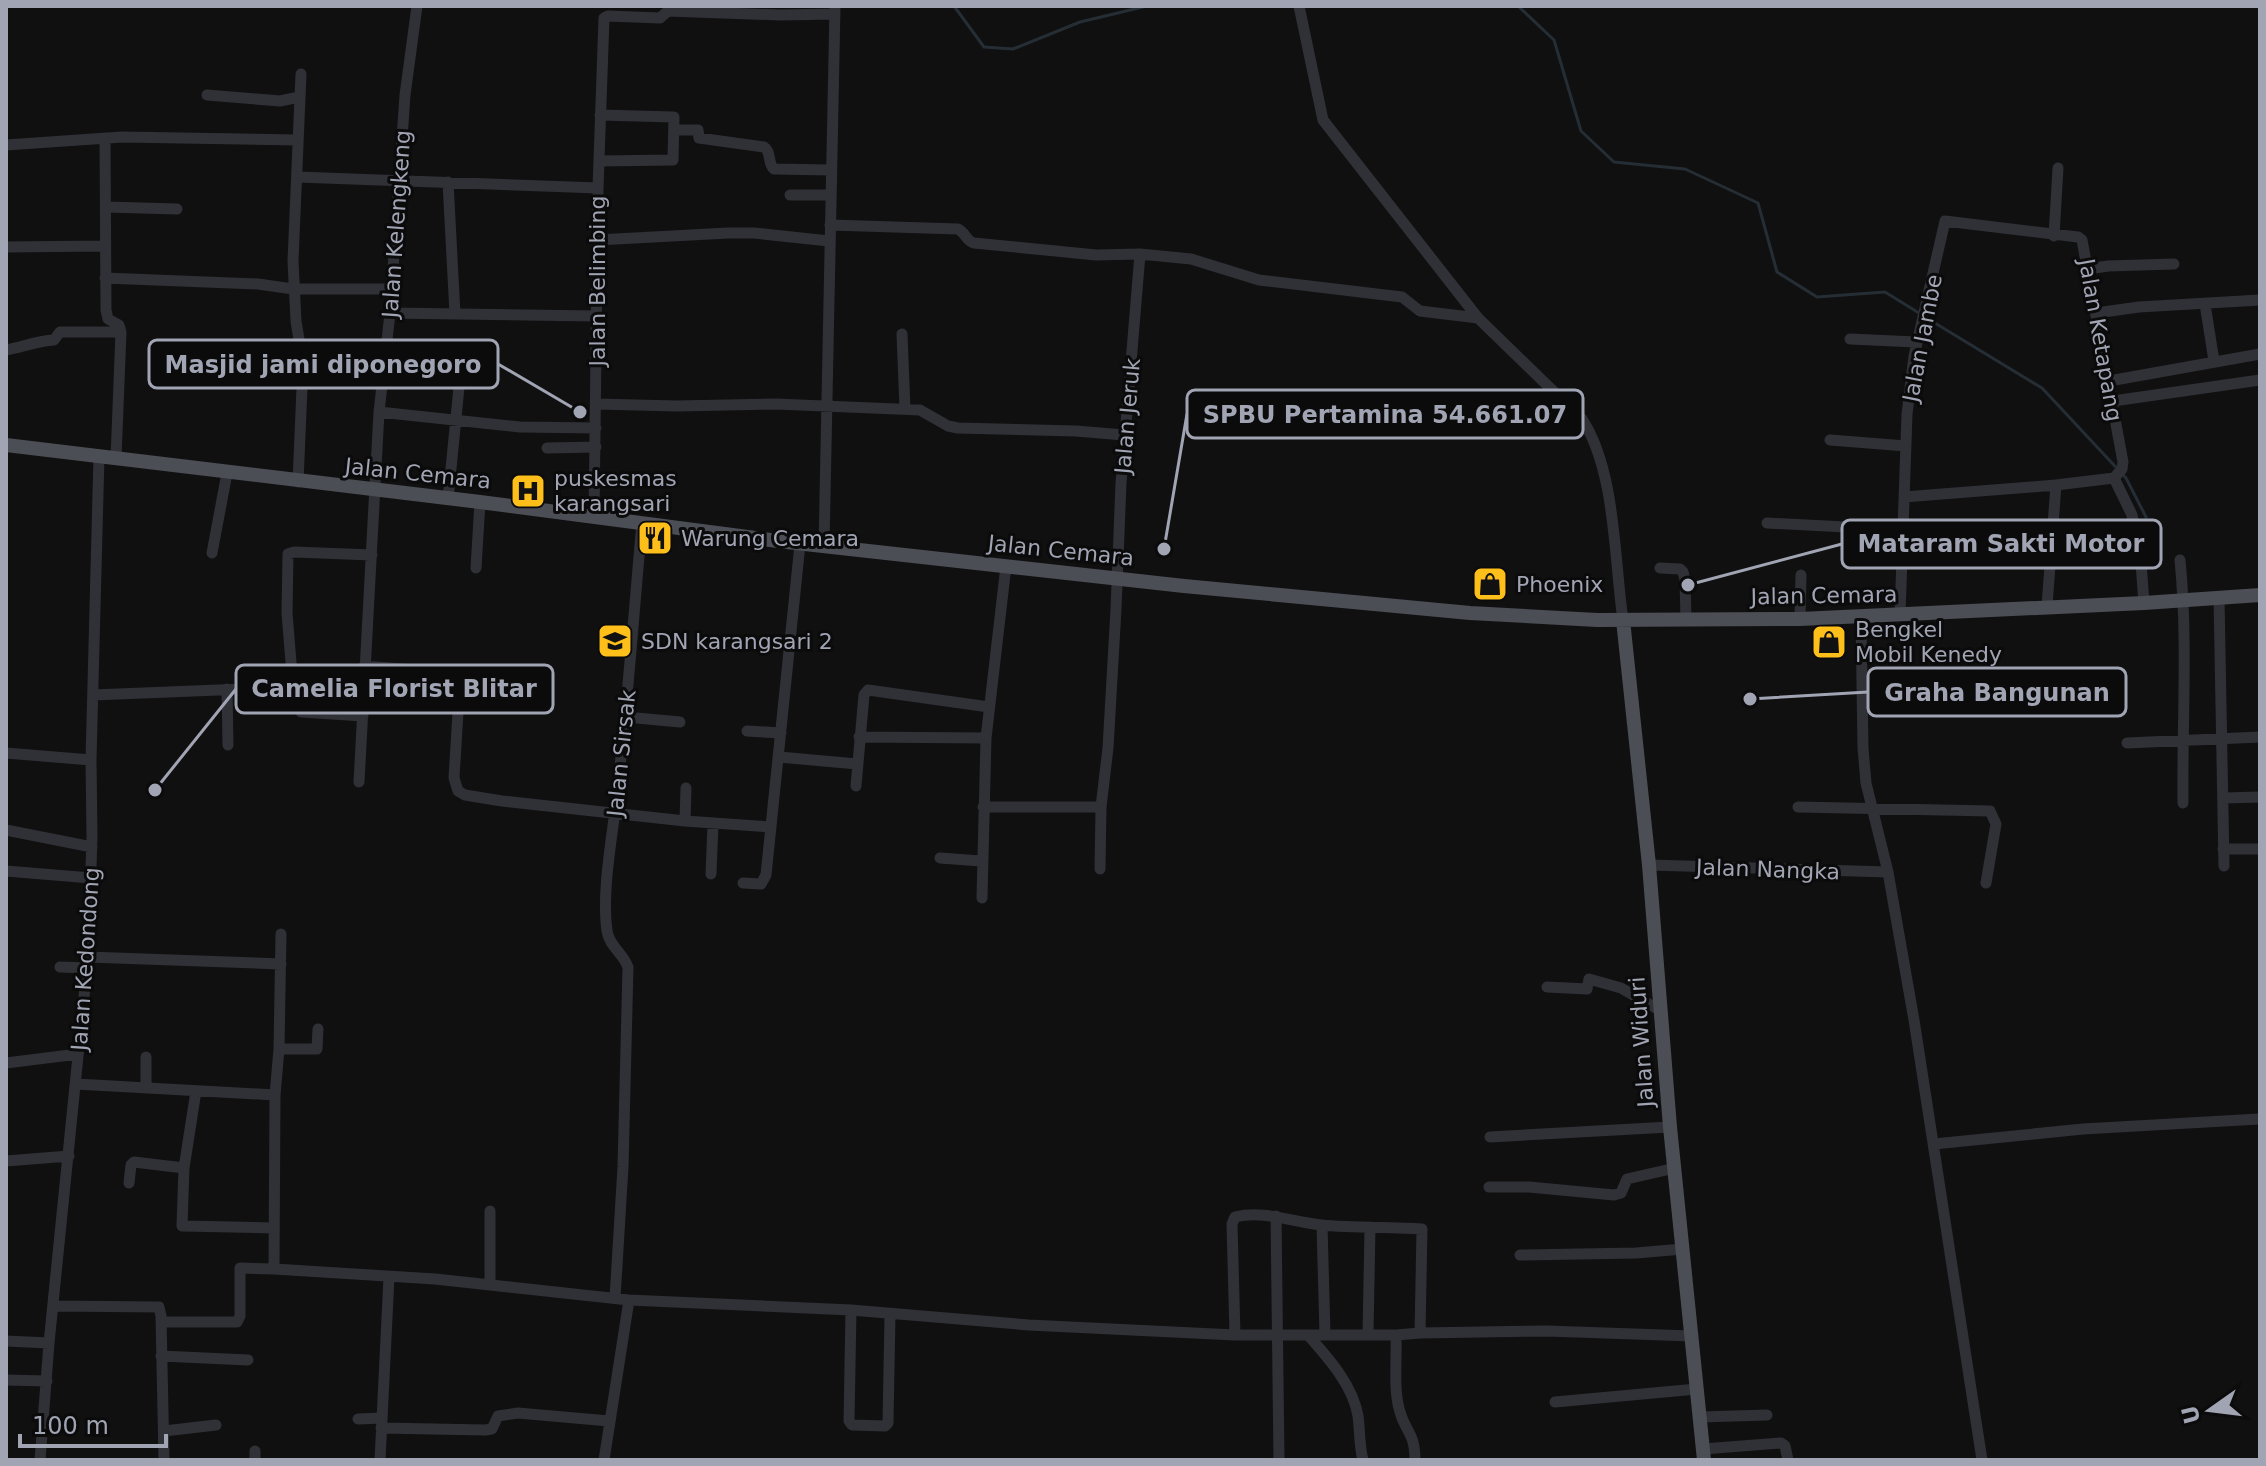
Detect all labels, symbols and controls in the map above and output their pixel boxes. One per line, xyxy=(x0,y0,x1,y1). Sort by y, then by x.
street label: Jalan Kelengkeng xyxy=(377,129,416,321)
street label: Jalan Belimbing xyxy=(585,196,610,368)
street label: Jalan Ketapang xyxy=(2074,255,2127,423)
street label: Jalan Jambe xyxy=(1897,272,1947,406)
callout: Masjid jami diponegoro xyxy=(149,340,498,388)
text: Masjid jami diponegoro xyxy=(165,351,481,379)
street label: Jalan Jeruk xyxy=(1110,357,1145,477)
callout: SPBU Pertamina 54.661.07 xyxy=(1187,390,1583,438)
text: SPBU Pertamina 54.661.07 xyxy=(1203,401,1567,429)
street label: Jalan Cemara xyxy=(342,453,492,494)
place label: puskesmas karangsari xyxy=(554,466,677,516)
hospital icon: puskesmas karangsari xyxy=(509,472,547,510)
restaurant icon: Warung Cemara xyxy=(636,519,674,557)
callout: Mataram Sakti Motor xyxy=(1842,520,2161,568)
place label: Warung Cemara xyxy=(681,526,859,551)
street label: Jalan Cemara xyxy=(985,530,1135,571)
text: Mataram Sakti Motor xyxy=(1858,530,2145,558)
shop icon: Phoenix xyxy=(1471,565,1509,603)
place label: Phoenix xyxy=(1516,572,1603,597)
street label: Jalan Cemara xyxy=(1748,582,1898,609)
place label: Bengkel Mobil Kenedy xyxy=(1855,617,2002,667)
school or university icon: SDN karangsari 2 xyxy=(596,622,634,660)
shop icon: Bengkel Mobil Kenedy xyxy=(1810,623,1848,661)
place label: SDN karangsari 2 xyxy=(641,629,833,654)
callout: Camelia Florist Blitar xyxy=(236,665,553,713)
callout: Graha Bangunan xyxy=(1868,668,2126,716)
text: Camelia Florist Blitar xyxy=(251,675,537,703)
text: Graha Bangunan xyxy=(1884,679,2110,707)
street label: Jalan Sirsak xyxy=(602,688,641,820)
street label: Jalan Nangka xyxy=(1693,854,1840,885)
street label: Jalan Kedondong xyxy=(66,866,104,1054)
street label: Jalan Widuri xyxy=(1624,976,1659,1110)
north arrow xyxy=(2170,1370,2250,1450)
scale bar xyxy=(20,1398,166,1448)
text: U xyxy=(2177,1403,2205,1426)
text: 100 m xyxy=(32,1412,109,1440)

